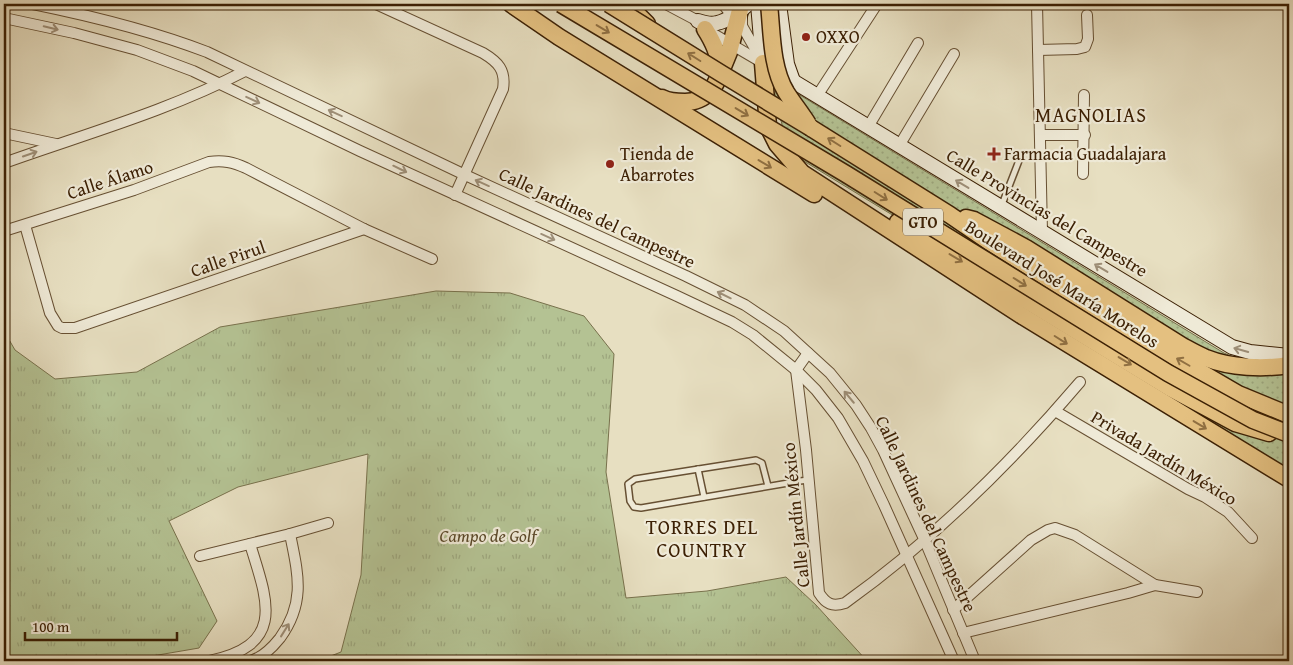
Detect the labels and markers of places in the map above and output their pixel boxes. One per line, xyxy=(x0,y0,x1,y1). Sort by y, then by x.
place label: OXXO xyxy=(816,23,860,50)
marker: OXXO xyxy=(800,31,812,43)
place label: Tienda de Abarrotes xyxy=(620,140,694,188)
place label: Farmacia Guadalajara xyxy=(1004,140,1167,167)
marker: Farmacia Guadalajara xyxy=(988,148,1000,160)
marker: Tienda de Abarrotes xyxy=(604,158,616,170)

